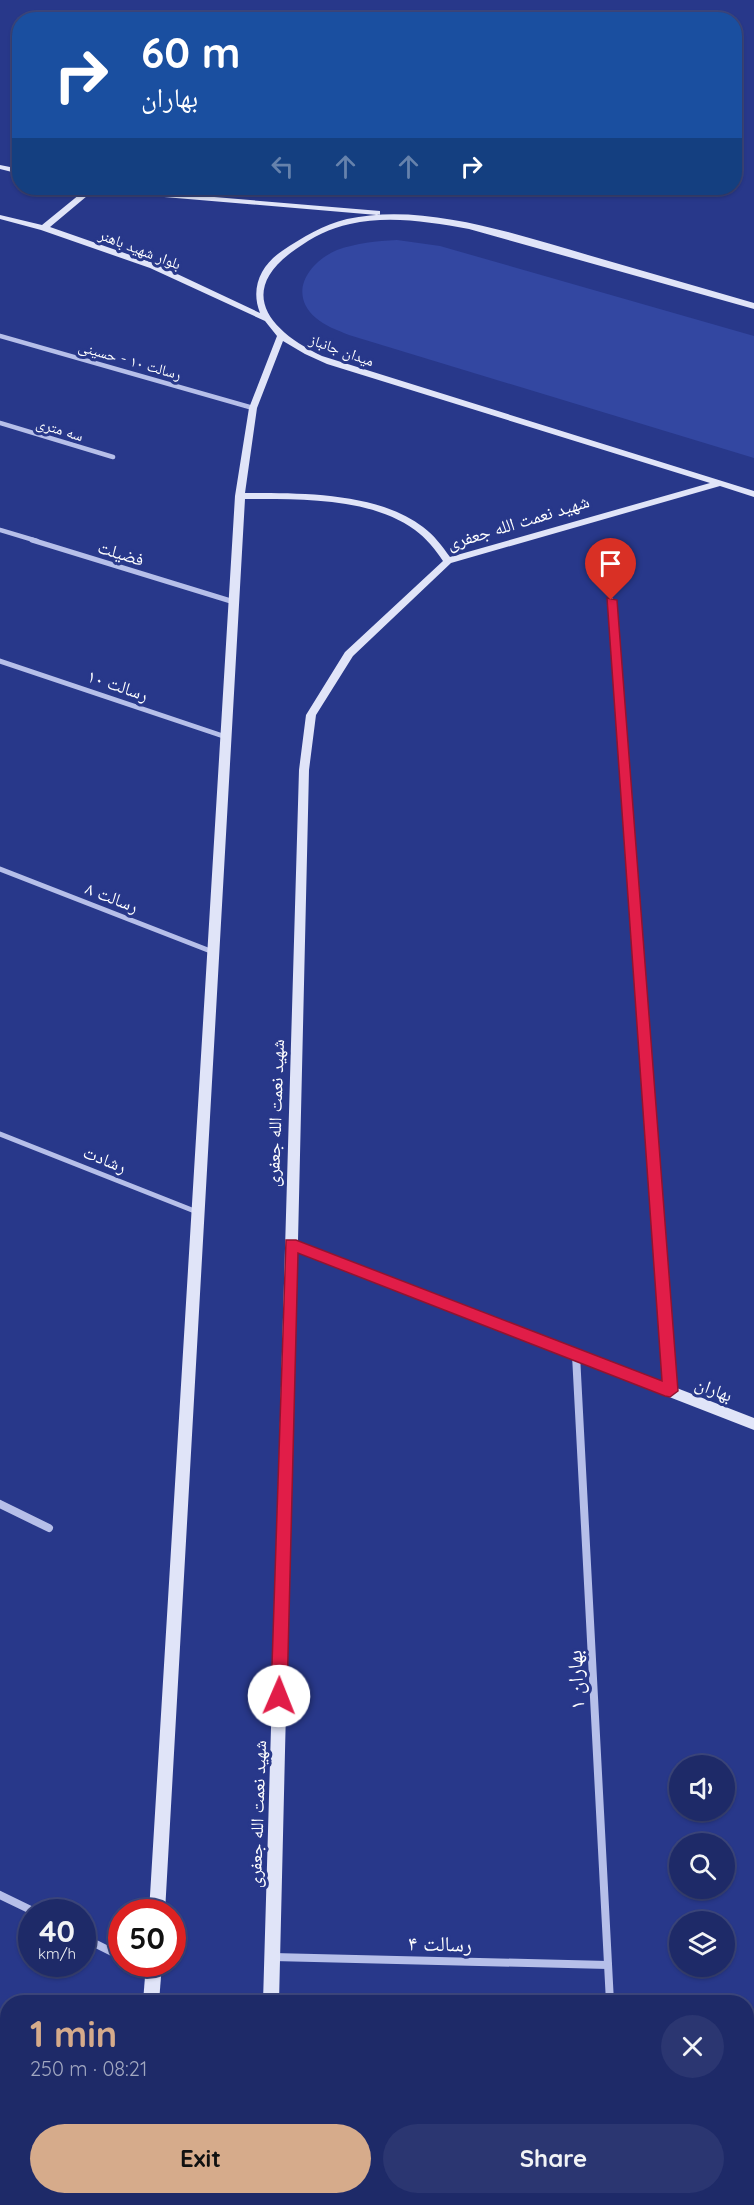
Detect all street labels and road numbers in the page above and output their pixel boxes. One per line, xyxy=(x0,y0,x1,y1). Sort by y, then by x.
street label: بلوار شهید باهنر xyxy=(95,224,184,273)
street label: میدان جانباز xyxy=(306,329,377,371)
street label: رسالت ۱۰ - حسینی xyxy=(76,336,184,385)
street label: سه متری xyxy=(34,413,86,446)
street label: شهید نعمت الله جعفری xyxy=(444,489,592,555)
street label: فضیلت xyxy=(95,535,147,571)
street label: رسالت ۱۰ xyxy=(84,664,152,706)
street label: رسالت ۸ xyxy=(82,876,142,918)
street label: شهید نعمت الله جعفری xyxy=(261,1039,289,1187)
street label: رشادت xyxy=(80,1140,130,1178)
street label: بهاران xyxy=(692,1371,736,1407)
street label: بهاران ۱ xyxy=(560,1650,590,1710)
street label: شهید نعمت الله جعفری xyxy=(243,1740,271,1888)
street label: رسالت ۴ xyxy=(408,1929,472,1957)

